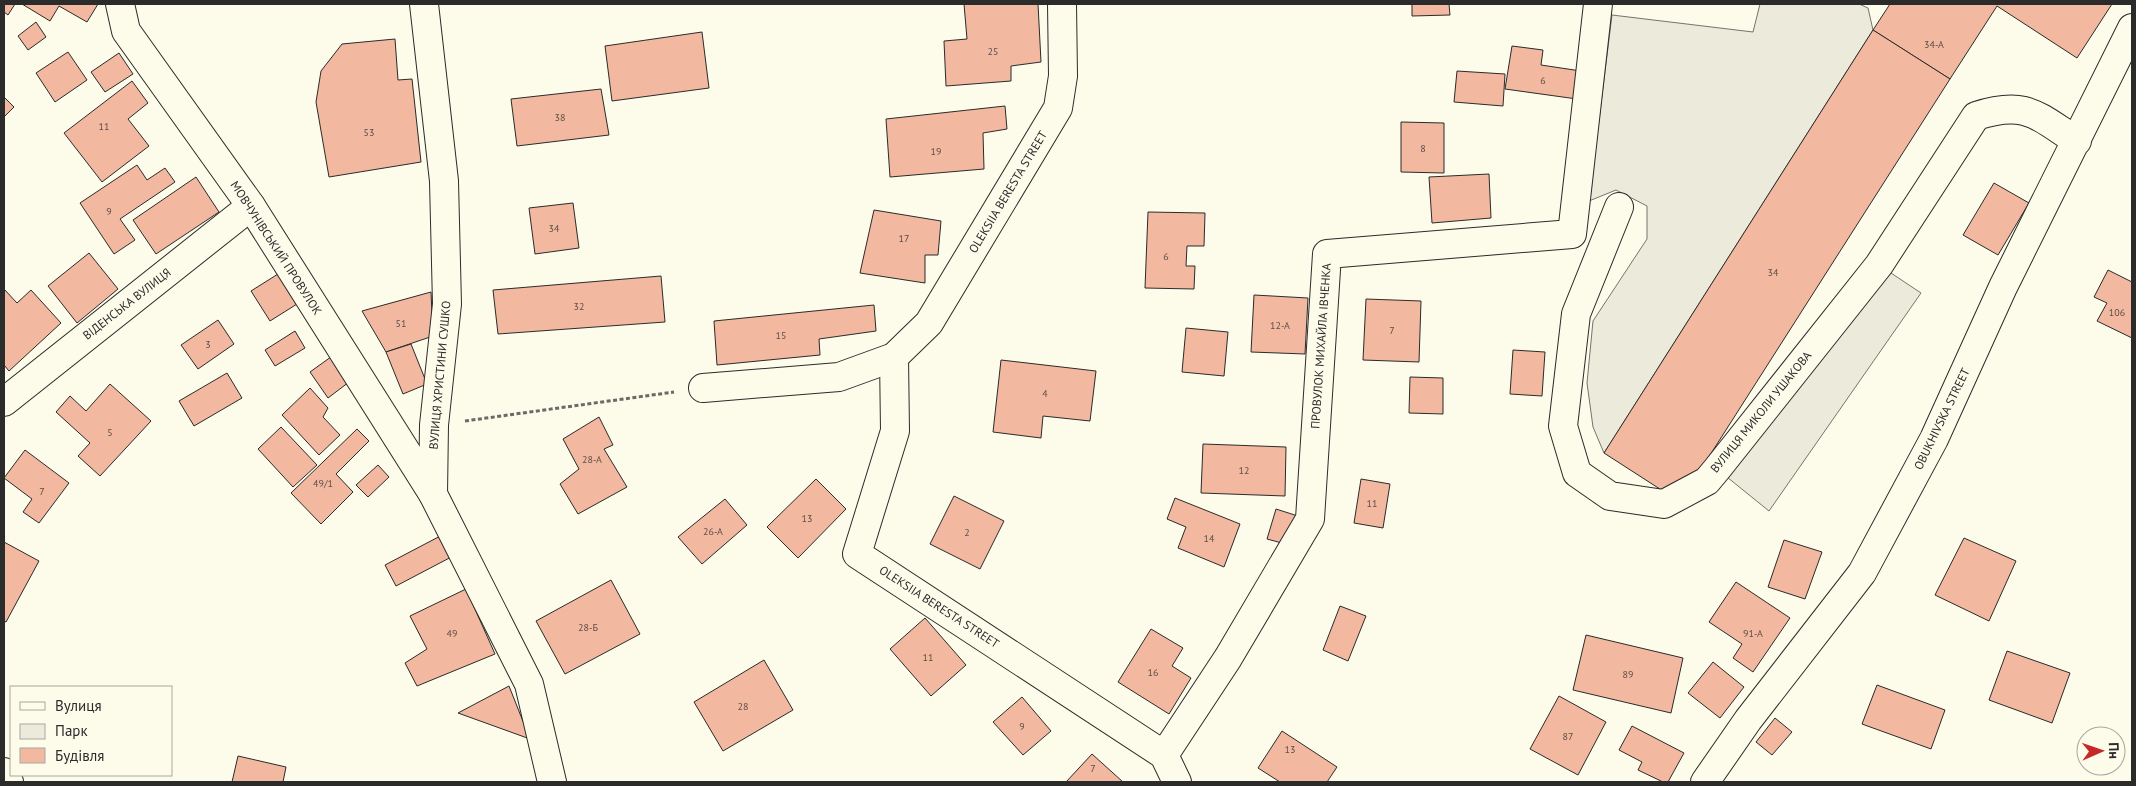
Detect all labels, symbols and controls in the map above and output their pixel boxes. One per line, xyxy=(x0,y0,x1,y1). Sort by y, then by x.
house number: 34-А xyxy=(1924,38,1944,51)
house number: 25 xyxy=(988,45,998,58)
house number: 6 xyxy=(1540,74,1546,87)
house number: 38 xyxy=(555,111,565,124)
house number: 11 xyxy=(99,120,109,133)
house number: 53 xyxy=(364,126,374,139)
street label: OLEKSIIA BERESTA STREET xyxy=(965,128,1050,256)
house number: 8 xyxy=(1420,142,1426,155)
house number: 19 xyxy=(931,145,941,158)
street label: МОВЧУНІВСЬКИЙ ПРОВУЛОК xyxy=(228,178,325,317)
house number: 9 xyxy=(106,205,112,218)
house number: 34 xyxy=(549,222,560,235)
house number: 17 xyxy=(899,232,909,245)
house number: 6 xyxy=(1163,250,1169,263)
street label: ПРОВУЛОК МИХАЙЛА ІВЧЕНКА xyxy=(1307,263,1334,429)
street label: ВІДЕНСЬКА ВУЛИЦЯ xyxy=(80,265,174,343)
house number: 34 xyxy=(1768,266,1779,279)
street label: ВУЛИЦЯ ХРИСТИНИ СУШКО xyxy=(426,300,453,450)
house number: 32 xyxy=(574,300,584,313)
house number: 106 xyxy=(2109,306,2125,319)
house number: 51 xyxy=(396,317,406,330)
house number: 12-А xyxy=(1270,319,1290,332)
house number: 7 xyxy=(1389,324,1395,337)
house number: 15 xyxy=(776,329,786,342)
house number: 3 xyxy=(205,338,211,351)
street label: ВУЛИЦЯ МИКОЛИ УШАКОВА xyxy=(1707,348,1814,476)
street label: OBUKHIVSKA STREET xyxy=(1910,365,1973,472)
house number: 4 xyxy=(1042,387,1048,400)
house number: 5 xyxy=(107,426,113,439)
house number: 28-А xyxy=(582,453,602,466)
house number: 12 xyxy=(1239,464,1249,477)
house number: 49/1 xyxy=(313,477,333,490)
house number: 7 xyxy=(39,485,45,498)
house number: 11 xyxy=(1367,497,1377,510)
house number: 13 xyxy=(802,512,812,525)
house number: 26-А xyxy=(703,525,723,538)
house number: 2 xyxy=(964,526,970,539)
house number: 14 xyxy=(1204,532,1215,545)
street label: OLEKSIIA BERESTA STREET xyxy=(877,562,1002,651)
house number: 28-Б xyxy=(578,621,599,634)
house number: 49 xyxy=(447,627,457,640)
house number: 91-А xyxy=(1743,627,1763,640)
house number: 11 xyxy=(923,651,933,664)
house number: 16 xyxy=(1148,666,1158,679)
house number: 89 xyxy=(1623,668,1633,681)
legend xyxy=(10,686,172,776)
text: Вулиця xyxy=(55,696,102,715)
house number: 28 xyxy=(738,700,748,713)
house number: 9 xyxy=(1019,720,1025,733)
text: Парк xyxy=(55,721,88,740)
north arrow xyxy=(2076,726,2126,776)
house number: 87 xyxy=(1563,730,1573,743)
text: Пн xyxy=(2105,742,2123,759)
house number: 13 xyxy=(1285,743,1295,756)
text: Будівля xyxy=(55,746,104,765)
house number: 7 xyxy=(1090,762,1096,775)

